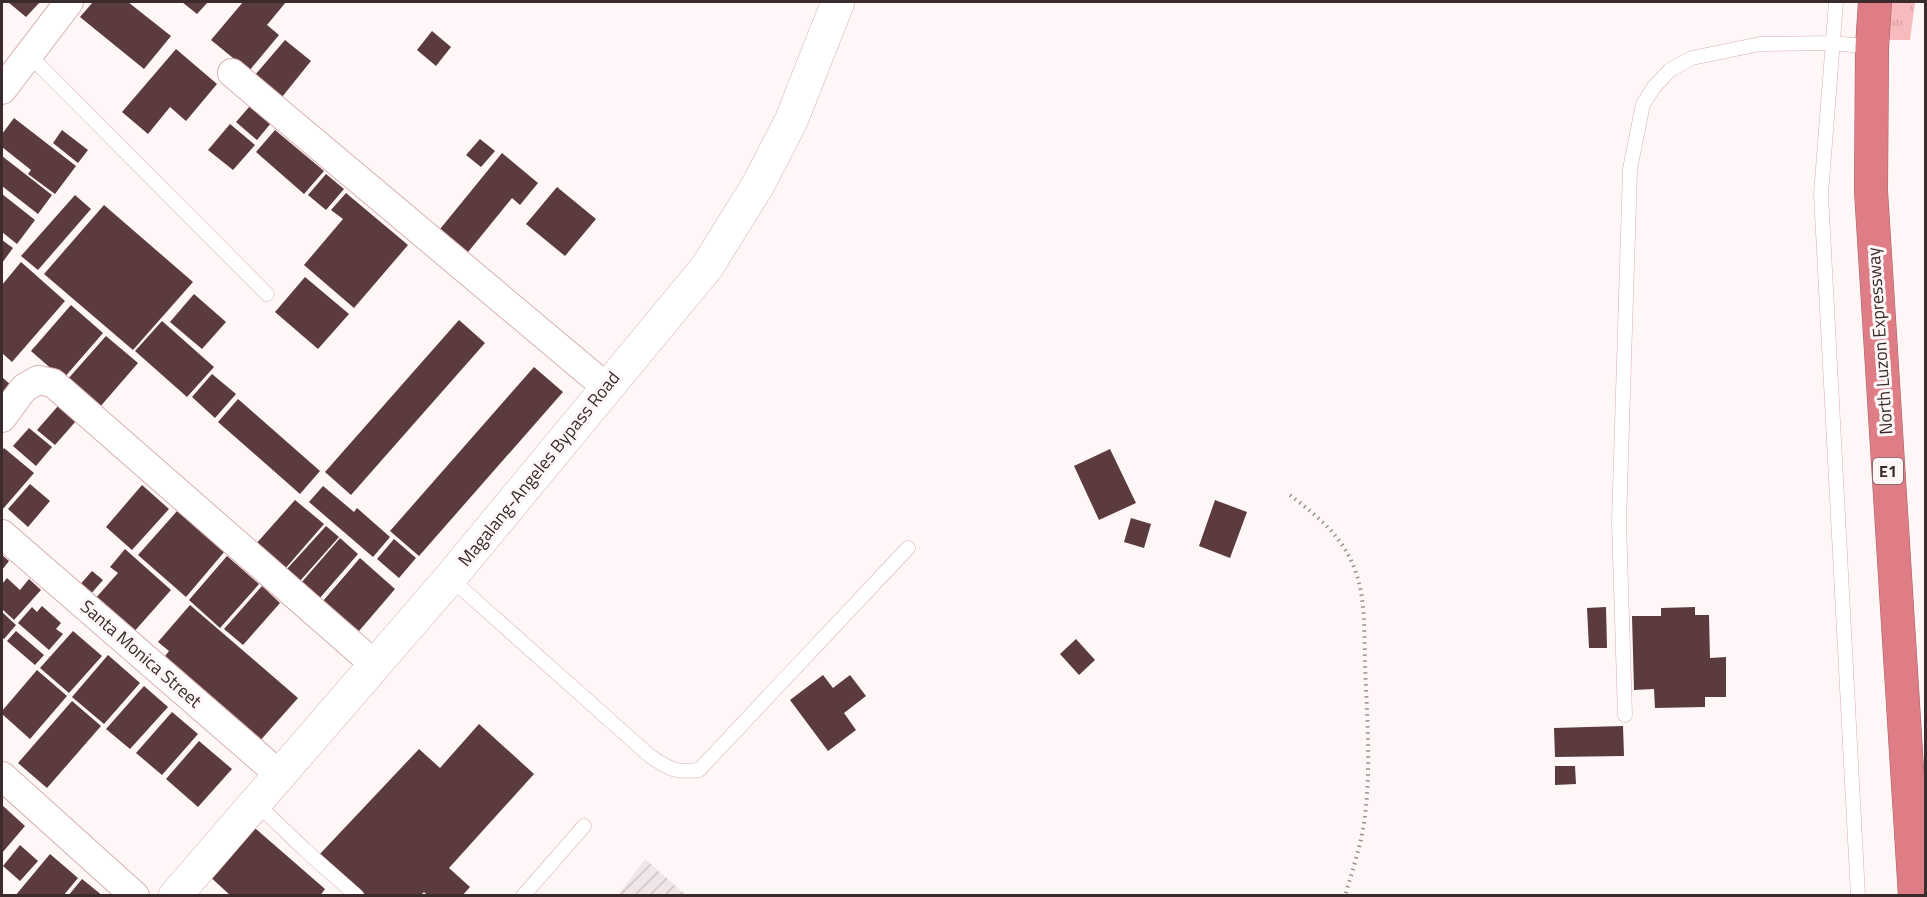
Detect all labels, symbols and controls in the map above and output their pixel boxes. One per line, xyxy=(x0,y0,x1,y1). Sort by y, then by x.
street label: North Luzon Expressway xyxy=(1859,246,1900,436)
street label: Magalang-Angeles Bypass Road xyxy=(451,365,626,572)
road number: E1 xyxy=(1873,458,1903,484)
street label: Santa Monica Street xyxy=(75,593,208,714)

